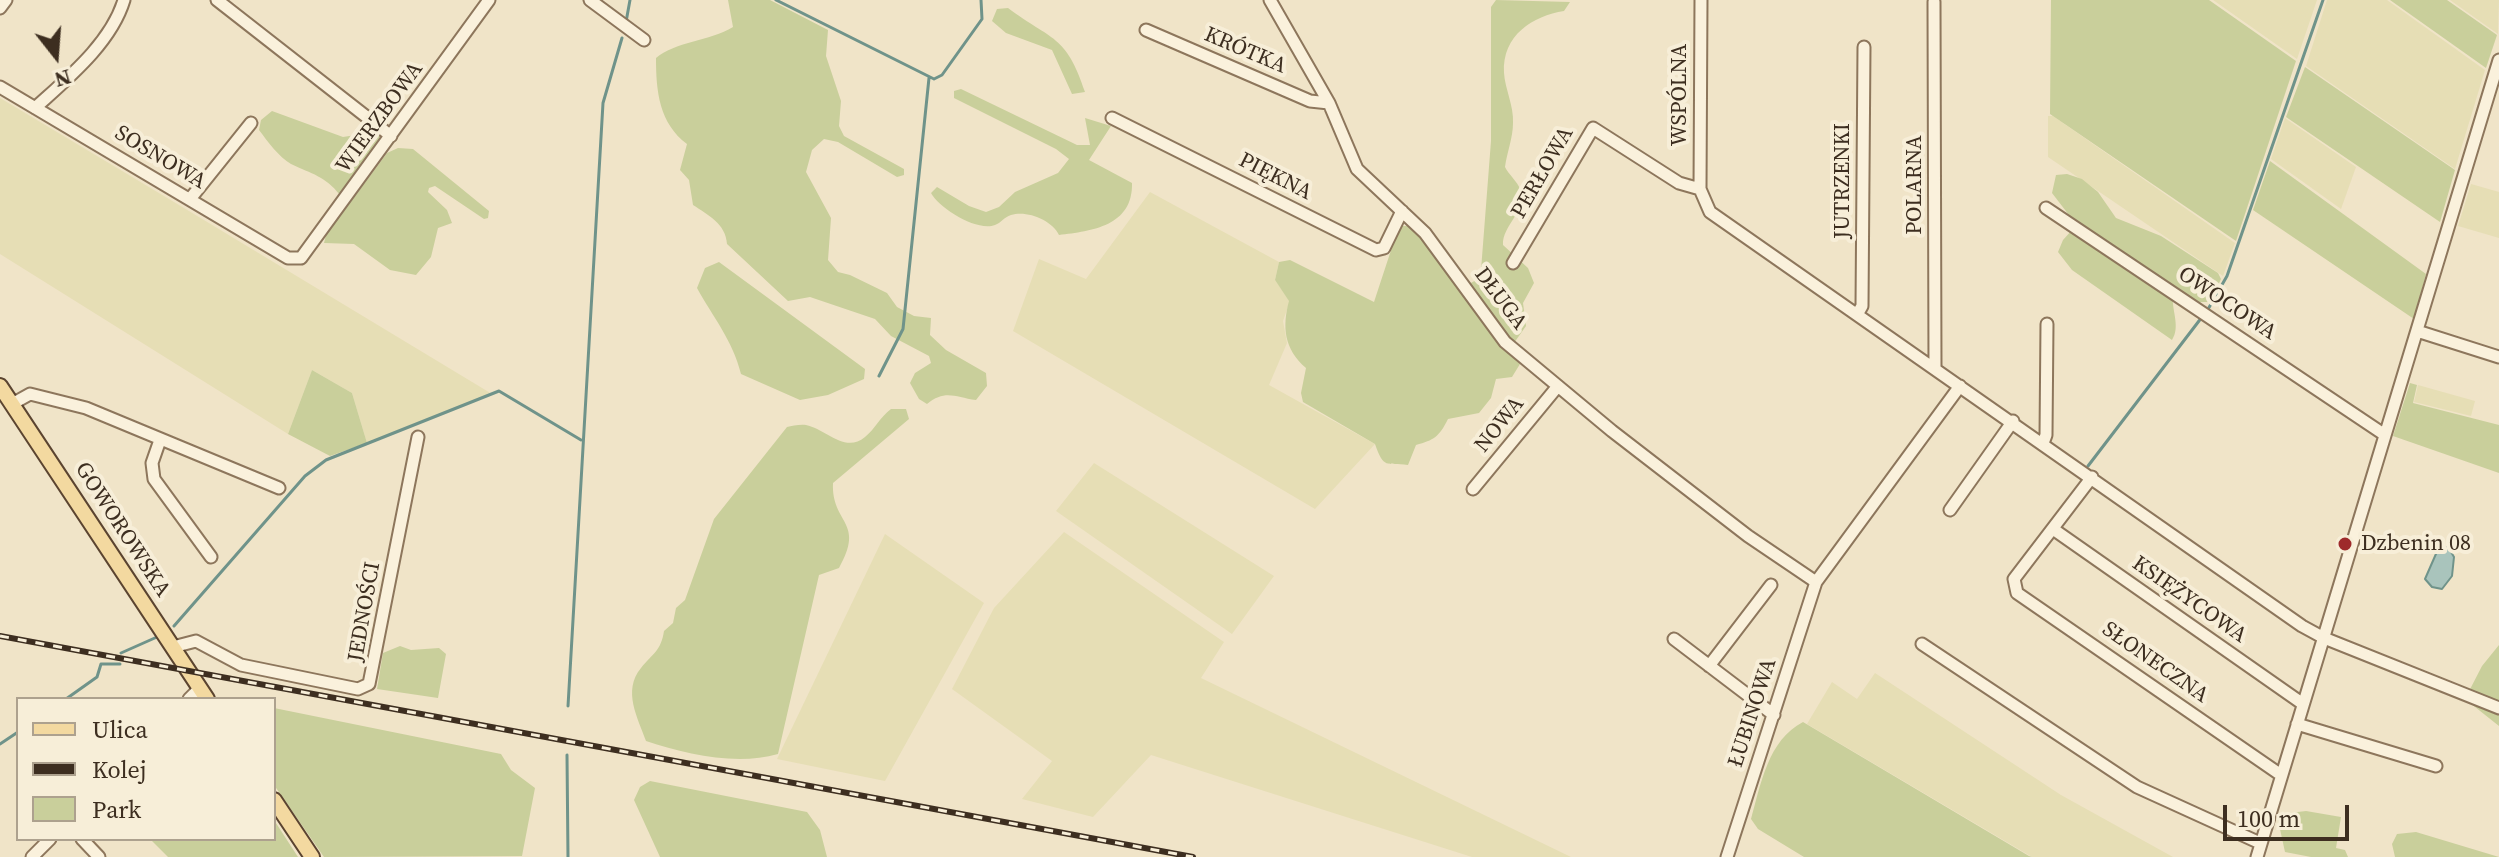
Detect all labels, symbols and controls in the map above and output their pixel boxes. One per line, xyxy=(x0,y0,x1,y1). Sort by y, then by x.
north arrow xyxy=(16,16,96,96)
street label: KRÓTKA xyxy=(1200,22,1290,80)
street label: WSPÓLNA xyxy=(1667,44,1693,146)
street label: WIERZBOWA xyxy=(331,57,429,179)
text: N xyxy=(51,62,75,96)
street label: SOSNOWA xyxy=(110,120,210,196)
street label: PERŁOWA xyxy=(1506,123,1580,223)
street label: JUTRZENKI xyxy=(1830,123,1856,239)
street label: POLARNA xyxy=(1902,135,1928,235)
street label: PIĘKNA xyxy=(1234,147,1316,207)
street label: OWOCOWA xyxy=(2173,261,2281,347)
street label: DŁUGA xyxy=(1468,262,1532,336)
street label: NOWA xyxy=(1470,392,1530,458)
street label: GOWOROWSKA xyxy=(69,458,175,602)
place label: Dzbenin 08 xyxy=(2361,531,2471,557)
marker: Dzbenin 08 xyxy=(2336,535,2354,553)
street label: KSIĘŻYCOWA xyxy=(2127,551,2251,649)
street label: JEDNOŚCI xyxy=(343,560,387,664)
street label: SŁONECZNA xyxy=(2097,617,2213,709)
street label: ŁUBINOWA xyxy=(1723,655,1783,771)
legend xyxy=(16,697,276,841)
text: Ulica xyxy=(92,713,148,746)
text: Kolej xyxy=(92,753,147,786)
scale bar xyxy=(2227,789,2353,839)
text: Park xyxy=(92,793,141,826)
text: 100 m xyxy=(2237,802,2300,835)

